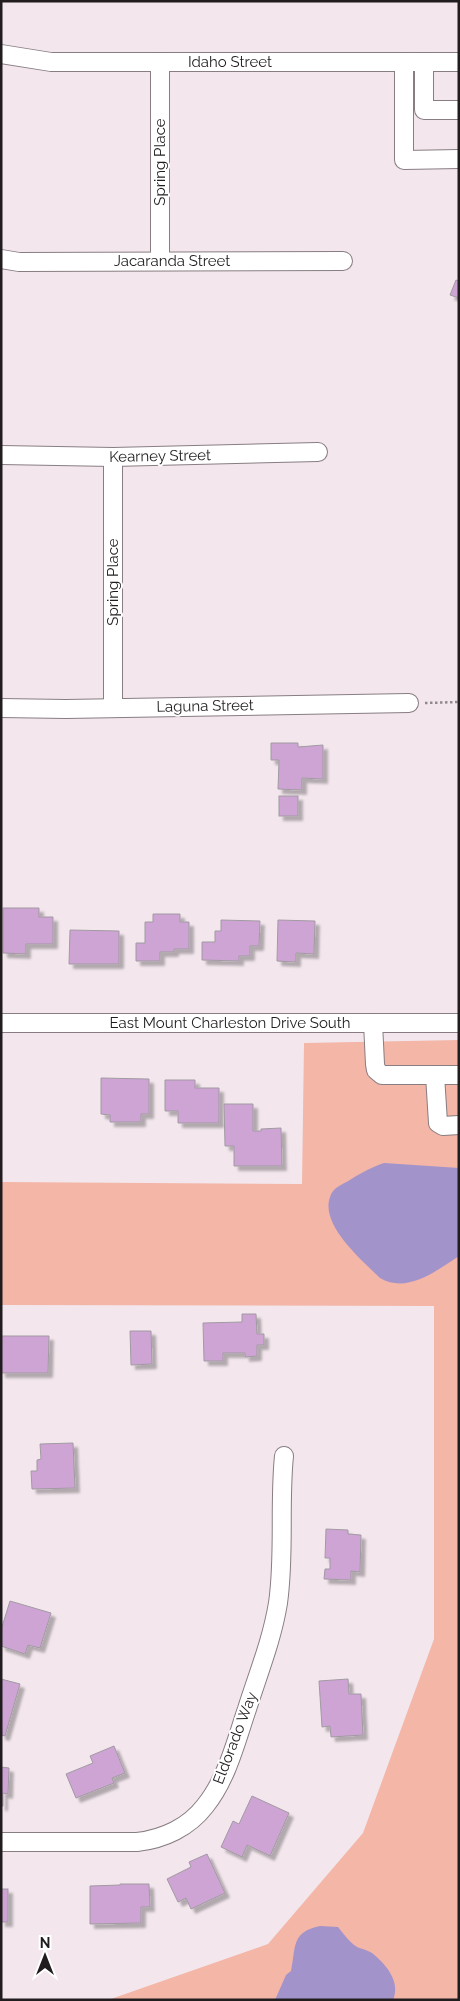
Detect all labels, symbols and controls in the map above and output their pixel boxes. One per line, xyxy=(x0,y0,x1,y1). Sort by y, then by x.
street label: Idaho Street xyxy=(188,53,272,71)
street label: Spring Place xyxy=(151,118,169,206)
street label: Jacaranda Street xyxy=(114,252,230,270)
street label: Kearney Street xyxy=(109,446,211,466)
street label: Spring Place xyxy=(104,538,122,626)
street label: Laguna Street xyxy=(156,696,254,716)
street label: East Mount Charleston Drive South xyxy=(109,1014,351,1032)
street label: Eldorado Way xyxy=(209,1689,261,1787)
north arrow xyxy=(20,1931,70,1981)
text: N xyxy=(40,1935,50,1951)

